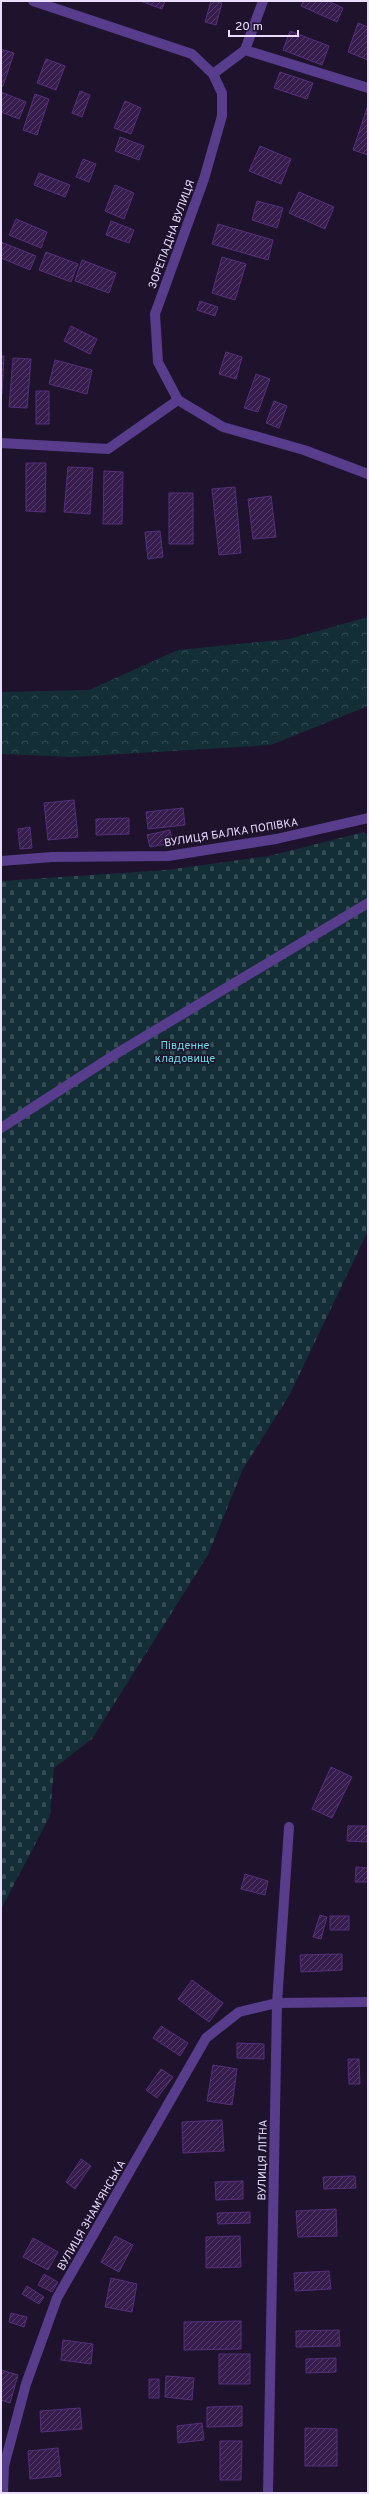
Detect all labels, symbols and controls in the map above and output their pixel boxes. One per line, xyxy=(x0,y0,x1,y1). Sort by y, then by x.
scale bar xyxy=(229,12,298,38)
text: 20 m xyxy=(235,19,263,35)
street label: ЗОРЕПАДНА ВУЛИЦЯ xyxy=(146,178,198,291)
street label: ВУЛИЦЯ БАЛКА ПОПІВКА xyxy=(163,815,299,851)
park label: Південне кладовище xyxy=(155,1039,215,1066)
street label: ВУЛИЦЯ ЛІТНА xyxy=(255,2120,271,2200)
street label: ВУЛИЦЯ ЗНАМ’ЯНСЬКА xyxy=(55,2158,129,2273)

